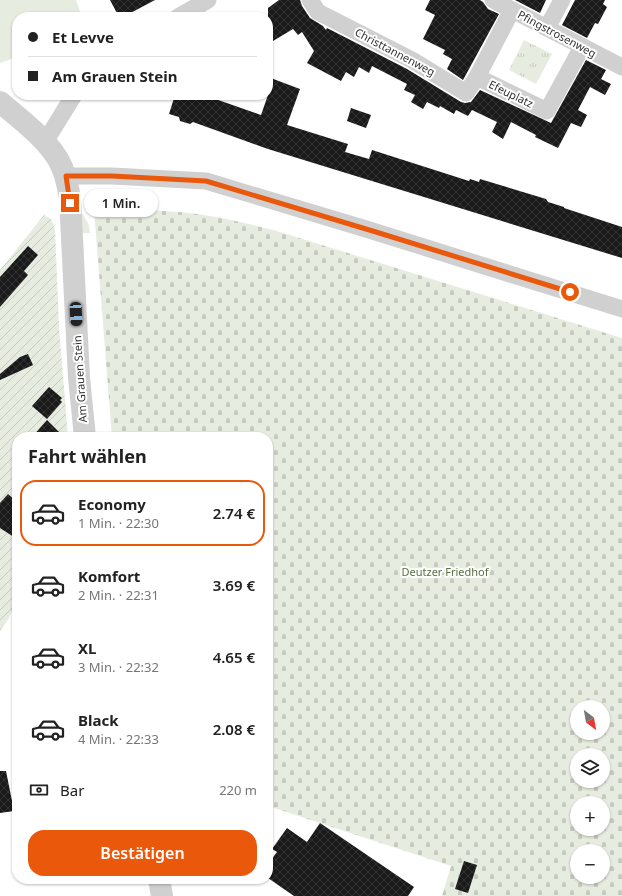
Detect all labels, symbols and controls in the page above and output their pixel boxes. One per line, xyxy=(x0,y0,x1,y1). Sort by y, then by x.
street label: Pfingstrosenweg xyxy=(515,7,599,61)
street label: Christtannenweg xyxy=(353,24,438,79)
text: Et Levve xyxy=(52,27,114,47)
text: Am Grauen Stein xyxy=(52,66,177,86)
street label: Efeuplatz xyxy=(486,76,536,111)
callout: 1 Min. xyxy=(84,189,158,217)
route end xyxy=(61,194,79,212)
text: 1 Min. xyxy=(102,194,140,212)
route start xyxy=(561,283,579,301)
car xyxy=(69,302,83,326)
street label: Am Grauen Stein xyxy=(69,335,90,423)
text: Fahrt wählen xyxy=(28,444,147,468)
text: Economy xyxy=(78,494,146,514)
icon: car xyxy=(30,495,66,531)
text: 2.74 € xyxy=(213,503,255,523)
text: 1 Min. · 22:30 xyxy=(78,514,159,532)
park label: Deutzer Friedhof xyxy=(401,564,490,579)
text: Komfort xyxy=(78,566,140,586)
icon: car xyxy=(30,567,66,603)
text: 3.69 € xyxy=(213,575,255,595)
text: 2 Min. · 22:31 xyxy=(78,586,159,604)
text: XL xyxy=(78,638,96,658)
icon: car xyxy=(30,639,66,675)
text: 4.65 € xyxy=(213,647,255,667)
text: 3 Min. · 22:32 xyxy=(78,658,159,676)
north arrow xyxy=(570,700,610,740)
map controls xyxy=(570,700,610,884)
text: Black xyxy=(78,710,118,730)
icon: car xyxy=(30,711,66,747)
text: 2.08 € xyxy=(213,719,255,739)
text: 4 Min. · 22:33 xyxy=(78,730,159,748)
button: layers xyxy=(570,748,610,788)
icon: cash xyxy=(28,779,50,801)
text: Bar xyxy=(60,780,84,800)
text: 220 m xyxy=(219,781,257,799)
button: + xyxy=(570,796,610,836)
button: Bestätigen xyxy=(28,830,257,876)
button: − xyxy=(570,844,610,884)

